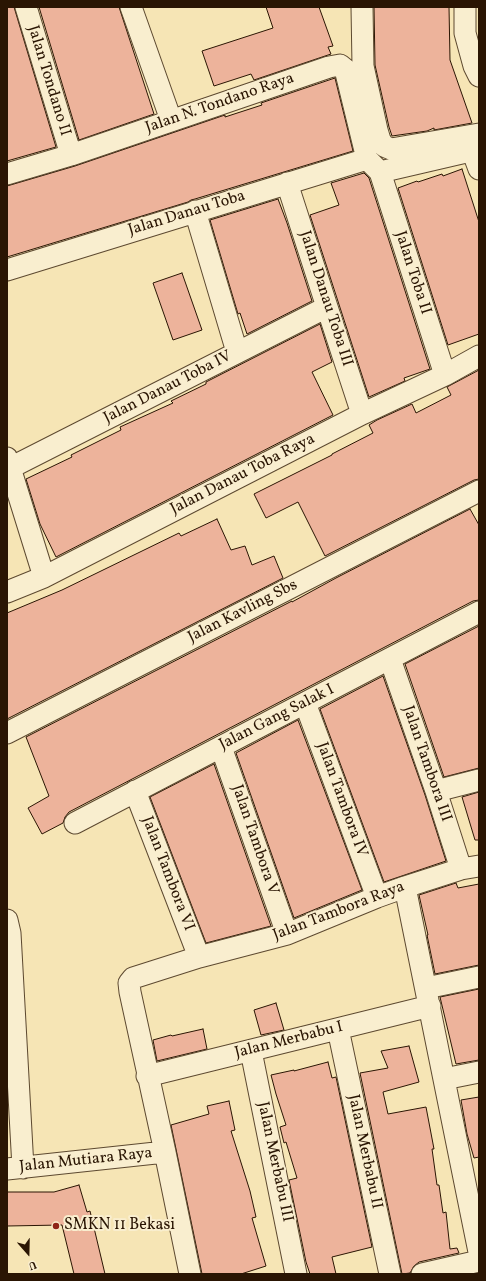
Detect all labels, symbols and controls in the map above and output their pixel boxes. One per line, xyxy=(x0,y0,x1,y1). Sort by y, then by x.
street label: Jalan Tondano II xyxy=(22,23,74,139)
street label: Jalan N. Tondano Raya xyxy=(143,70,297,138)
street label: Jalan Danau Toba xyxy=(126,187,248,241)
street label: Jalan Danau Toba III xyxy=(294,229,356,369)
street label: Jalan Toba II xyxy=(389,229,435,317)
street label: Jalan Danau Toba IV xyxy=(101,347,235,429)
street label: Jalan Danau Toba Raya xyxy=(167,430,319,520)
street label: Jalan Kavling Sbs xyxy=(185,576,301,648)
street label: Jalan Gang Salak I xyxy=(216,681,338,755)
street label: Jalan Tambora III xyxy=(397,703,455,825)
street label: Jalan Tambora IV xyxy=(311,740,371,860)
street label: Jalan Tambora V xyxy=(226,782,282,898)
street label: Jalan Tambora VI xyxy=(136,814,198,934)
street label: Jalan Tambora Raya xyxy=(270,878,408,946)
street label: Jalan Merbabu I xyxy=(233,1018,345,1064)
street label: Jalan Merbabu II xyxy=(342,1093,386,1211)
street label: Jalan Merbabu III xyxy=(252,1100,296,1224)
street label: Jalan Mutiara Raya xyxy=(19,1144,153,1178)
place label: SMKN 11 Bekasi xyxy=(64,1216,175,1236)
marker: SMKN 11 Bekasi xyxy=(51,1221,61,1231)
north arrow xyxy=(8,1233,48,1273)
text: U xyxy=(26,1256,38,1273)

